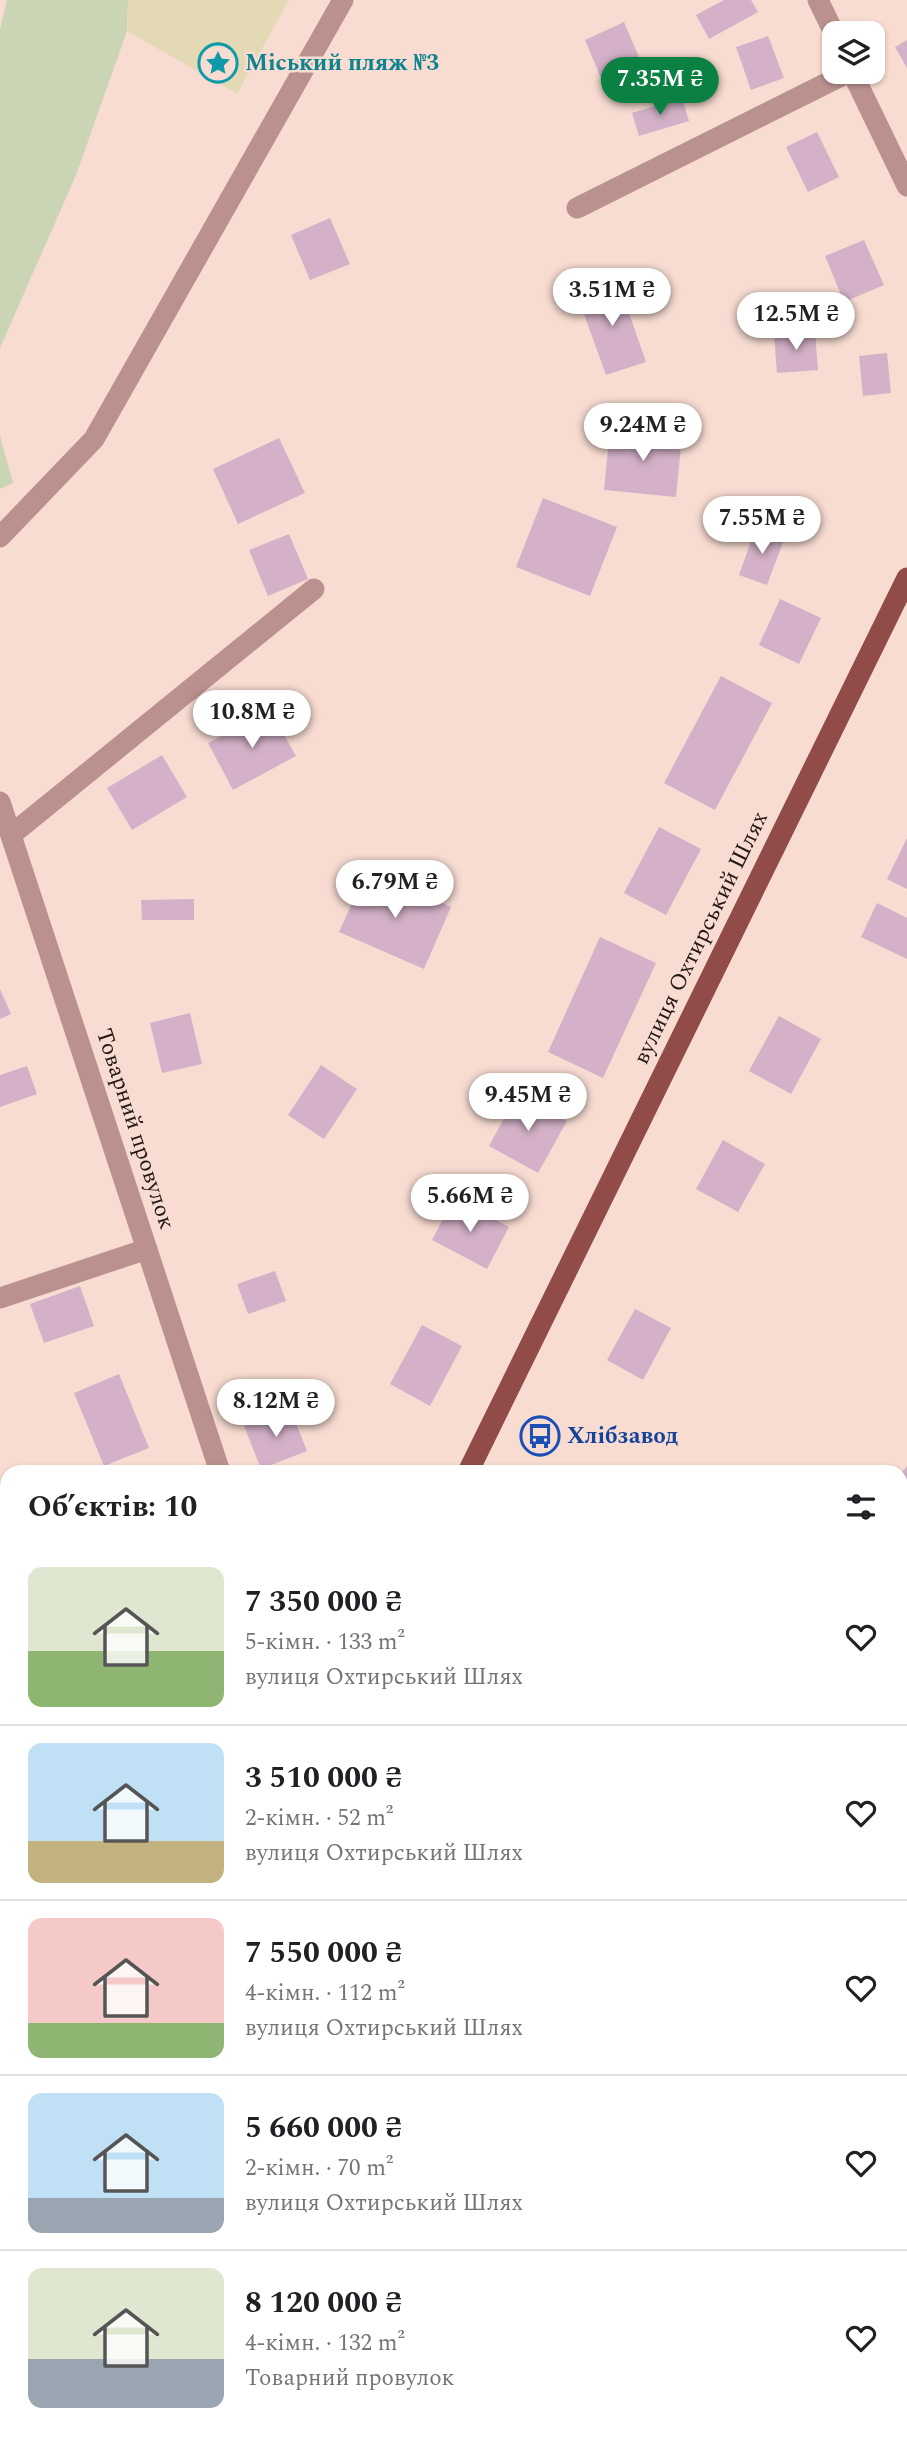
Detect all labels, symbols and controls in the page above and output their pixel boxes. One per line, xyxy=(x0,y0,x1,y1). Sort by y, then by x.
map controls xyxy=(822,21,885,84)
button: layers xyxy=(822,21,885,84)
place icon: Міський пляж №3 xyxy=(197,42,239,84)
place label: Міський пляж №3 xyxy=(245,46,439,81)
pin: 7.35M ₴ xyxy=(595,58,725,117)
text: 7.35M ₴ xyxy=(617,62,703,97)
pin: 3.51M ₴ xyxy=(547,268,677,328)
text: 3.51M ₴ xyxy=(569,273,655,308)
pin: 12.5M ₴ xyxy=(731,292,861,352)
text: 12.5M ₴ xyxy=(753,297,839,332)
pin: 9.24M ₴ xyxy=(578,404,708,463)
text: 9.24M ₴ xyxy=(600,408,686,443)
pin: 7.55M ₴ xyxy=(697,496,827,556)
text: 7.55M ₴ xyxy=(719,501,805,536)
pin: 10.8M ₴ xyxy=(187,690,317,750)
text: 10.8M ₴ xyxy=(209,695,295,730)
street label: вулиця Охтирський Шлях xyxy=(624,805,778,1071)
pin: 6.79M ₴ xyxy=(330,860,460,920)
text: 6.79M ₴ xyxy=(352,865,438,900)
street label: Товарний провулок xyxy=(86,1024,184,1234)
pin: 9.45M ₴ xyxy=(463,1074,593,1133)
text: 9.45M ₴ xyxy=(485,1078,571,1113)
pin: 5.66M ₴ xyxy=(405,1174,535,1234)
text: 5.66M ₴ xyxy=(427,1179,513,1214)
pin: 8.12M ₴ xyxy=(211,1380,341,1439)
text: 8.12M ₴ xyxy=(233,1384,319,1419)
bus stop icon: Хлібзавод xyxy=(519,1415,561,1457)
place label: Хлібзавод xyxy=(567,1419,678,1454)
text: Об’єктів: 10 xyxy=(28,1484,197,1530)
icon: filters xyxy=(842,1488,880,1526)
text: 7 350 000 ₴ xyxy=(245,1579,402,1625)
icon: home xyxy=(84,1595,168,1679)
icon: heart xyxy=(842,1618,880,1656)
text: 5-кімн. · 133 m² xyxy=(245,1625,405,1660)
text: вулиця Охтирський Шлях xyxy=(245,1660,523,1695)
text: 3 510 000 ₴ xyxy=(245,1755,402,1801)
icon: home xyxy=(84,1771,168,1855)
icon: heart xyxy=(842,1794,880,1832)
text: 2-кімн. · 52 m² xyxy=(245,1801,393,1836)
text: вулиця Охтирський Шлях xyxy=(245,1836,523,1871)
text: 7 550 000 ₴ xyxy=(245,1930,402,1976)
icon: home xyxy=(84,1946,168,2030)
icon: heart xyxy=(842,1969,880,2007)
text: 4-кімн. · 112 m² xyxy=(245,1976,405,2011)
text: вулиця Охтирський Шлях xyxy=(245,2011,523,2046)
text: 5 660 000 ₴ xyxy=(245,2105,402,2151)
icon: home xyxy=(84,2121,168,2205)
icon: heart xyxy=(842,2144,880,2182)
text: 2-кімн. · 70 m² xyxy=(245,2151,393,2186)
text: вулиця Охтирський Шлях xyxy=(245,2186,523,2221)
text: 8 120 000 ₴ xyxy=(245,2280,402,2326)
icon: home xyxy=(84,2296,168,2380)
icon: heart xyxy=(842,2319,880,2357)
text: 4-кімн. · 132 m² xyxy=(245,2326,405,2361)
text: Товарний провулок xyxy=(245,2361,454,2396)

